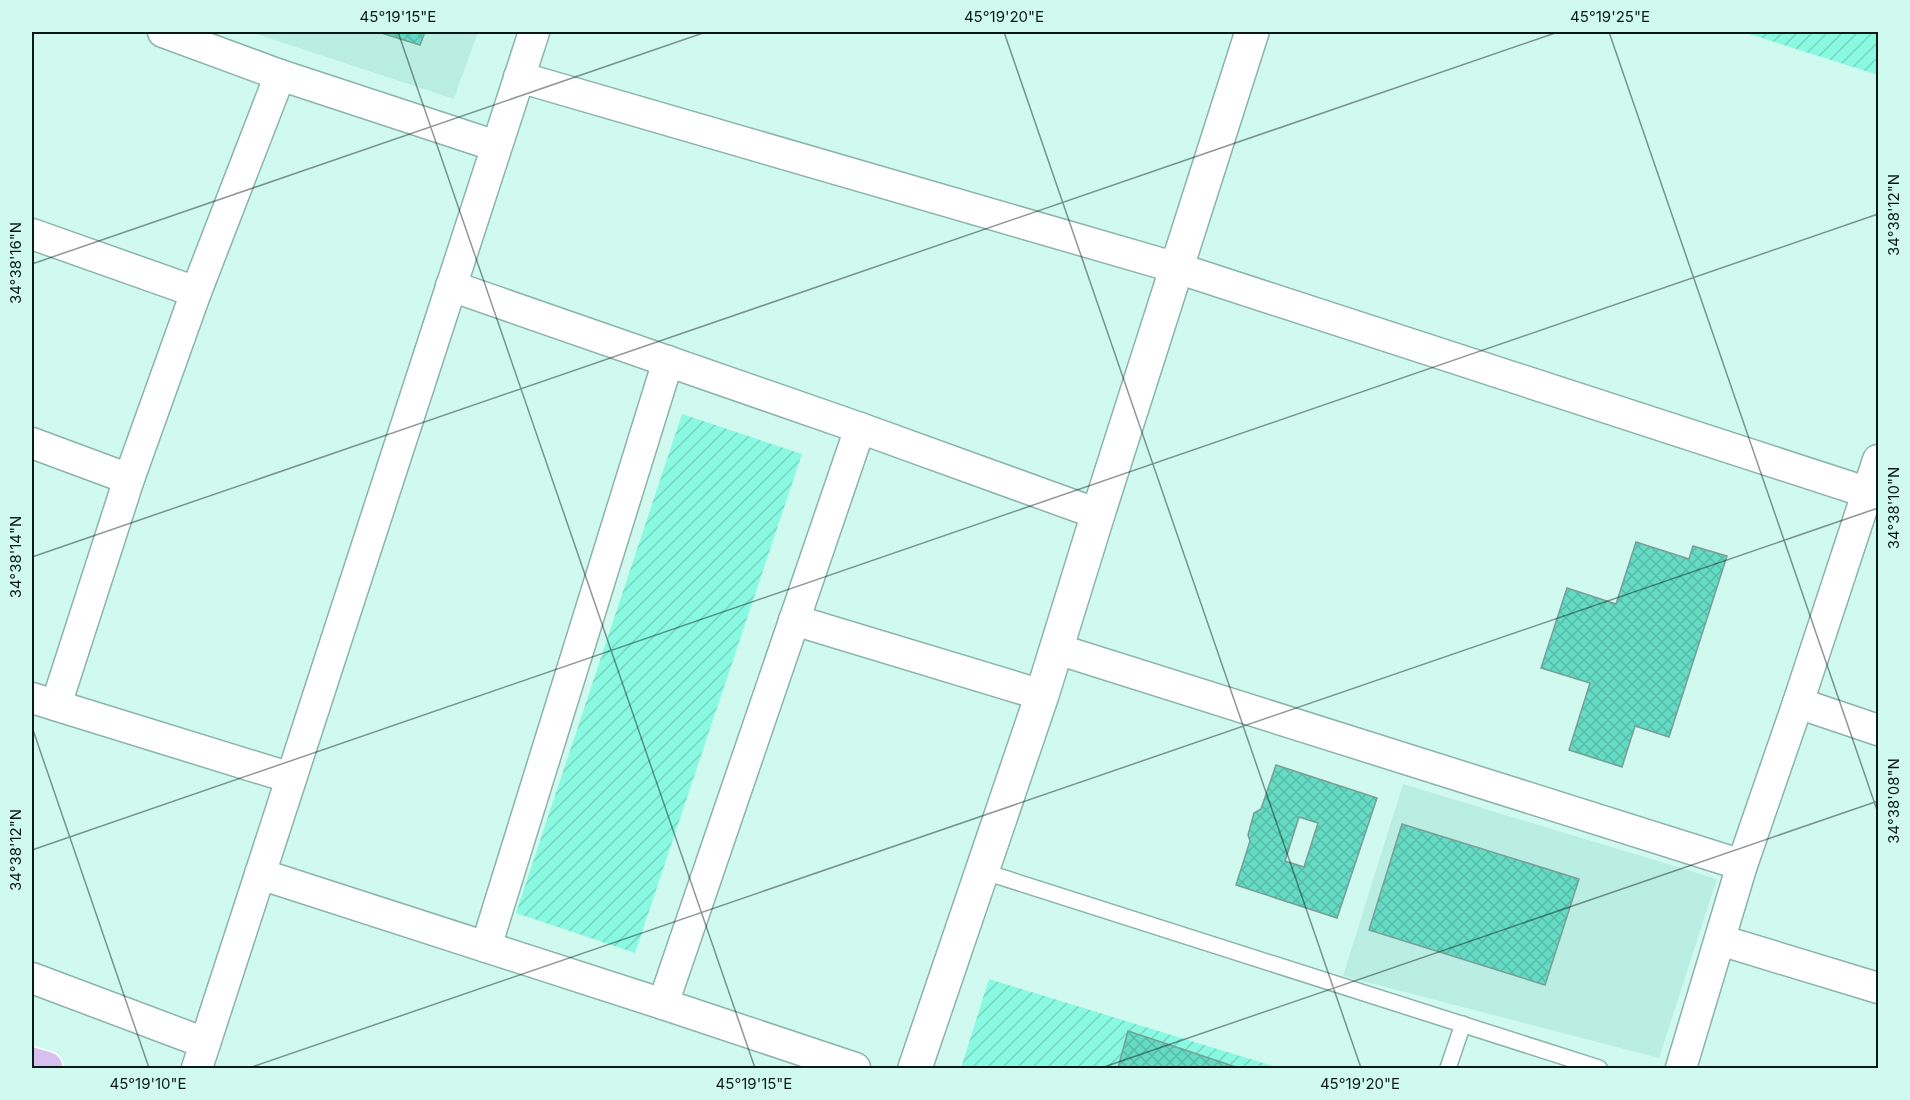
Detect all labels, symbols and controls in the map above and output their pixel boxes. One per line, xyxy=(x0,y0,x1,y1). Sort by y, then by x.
text: 45°19'15"E xyxy=(360,7,436,26)
text: 45°19'20"E xyxy=(964,7,1044,26)
text: 45°19'25"E xyxy=(1570,7,1650,26)
text: 34°38'12"N xyxy=(1884,174,1903,256)
text: 34°38'16"N xyxy=(6,222,25,304)
text: 34°38'10"N xyxy=(1884,467,1903,549)
text: 34°38'14"N xyxy=(6,516,25,598)
text: 34°38'08"N xyxy=(1884,758,1903,844)
text: 34°38'12"N xyxy=(6,809,25,891)
text: 45°19'10"E xyxy=(109,1074,187,1093)
text: 45°19'15"E xyxy=(716,1074,792,1093)
text: 45°19'20"E xyxy=(1320,1074,1400,1093)

